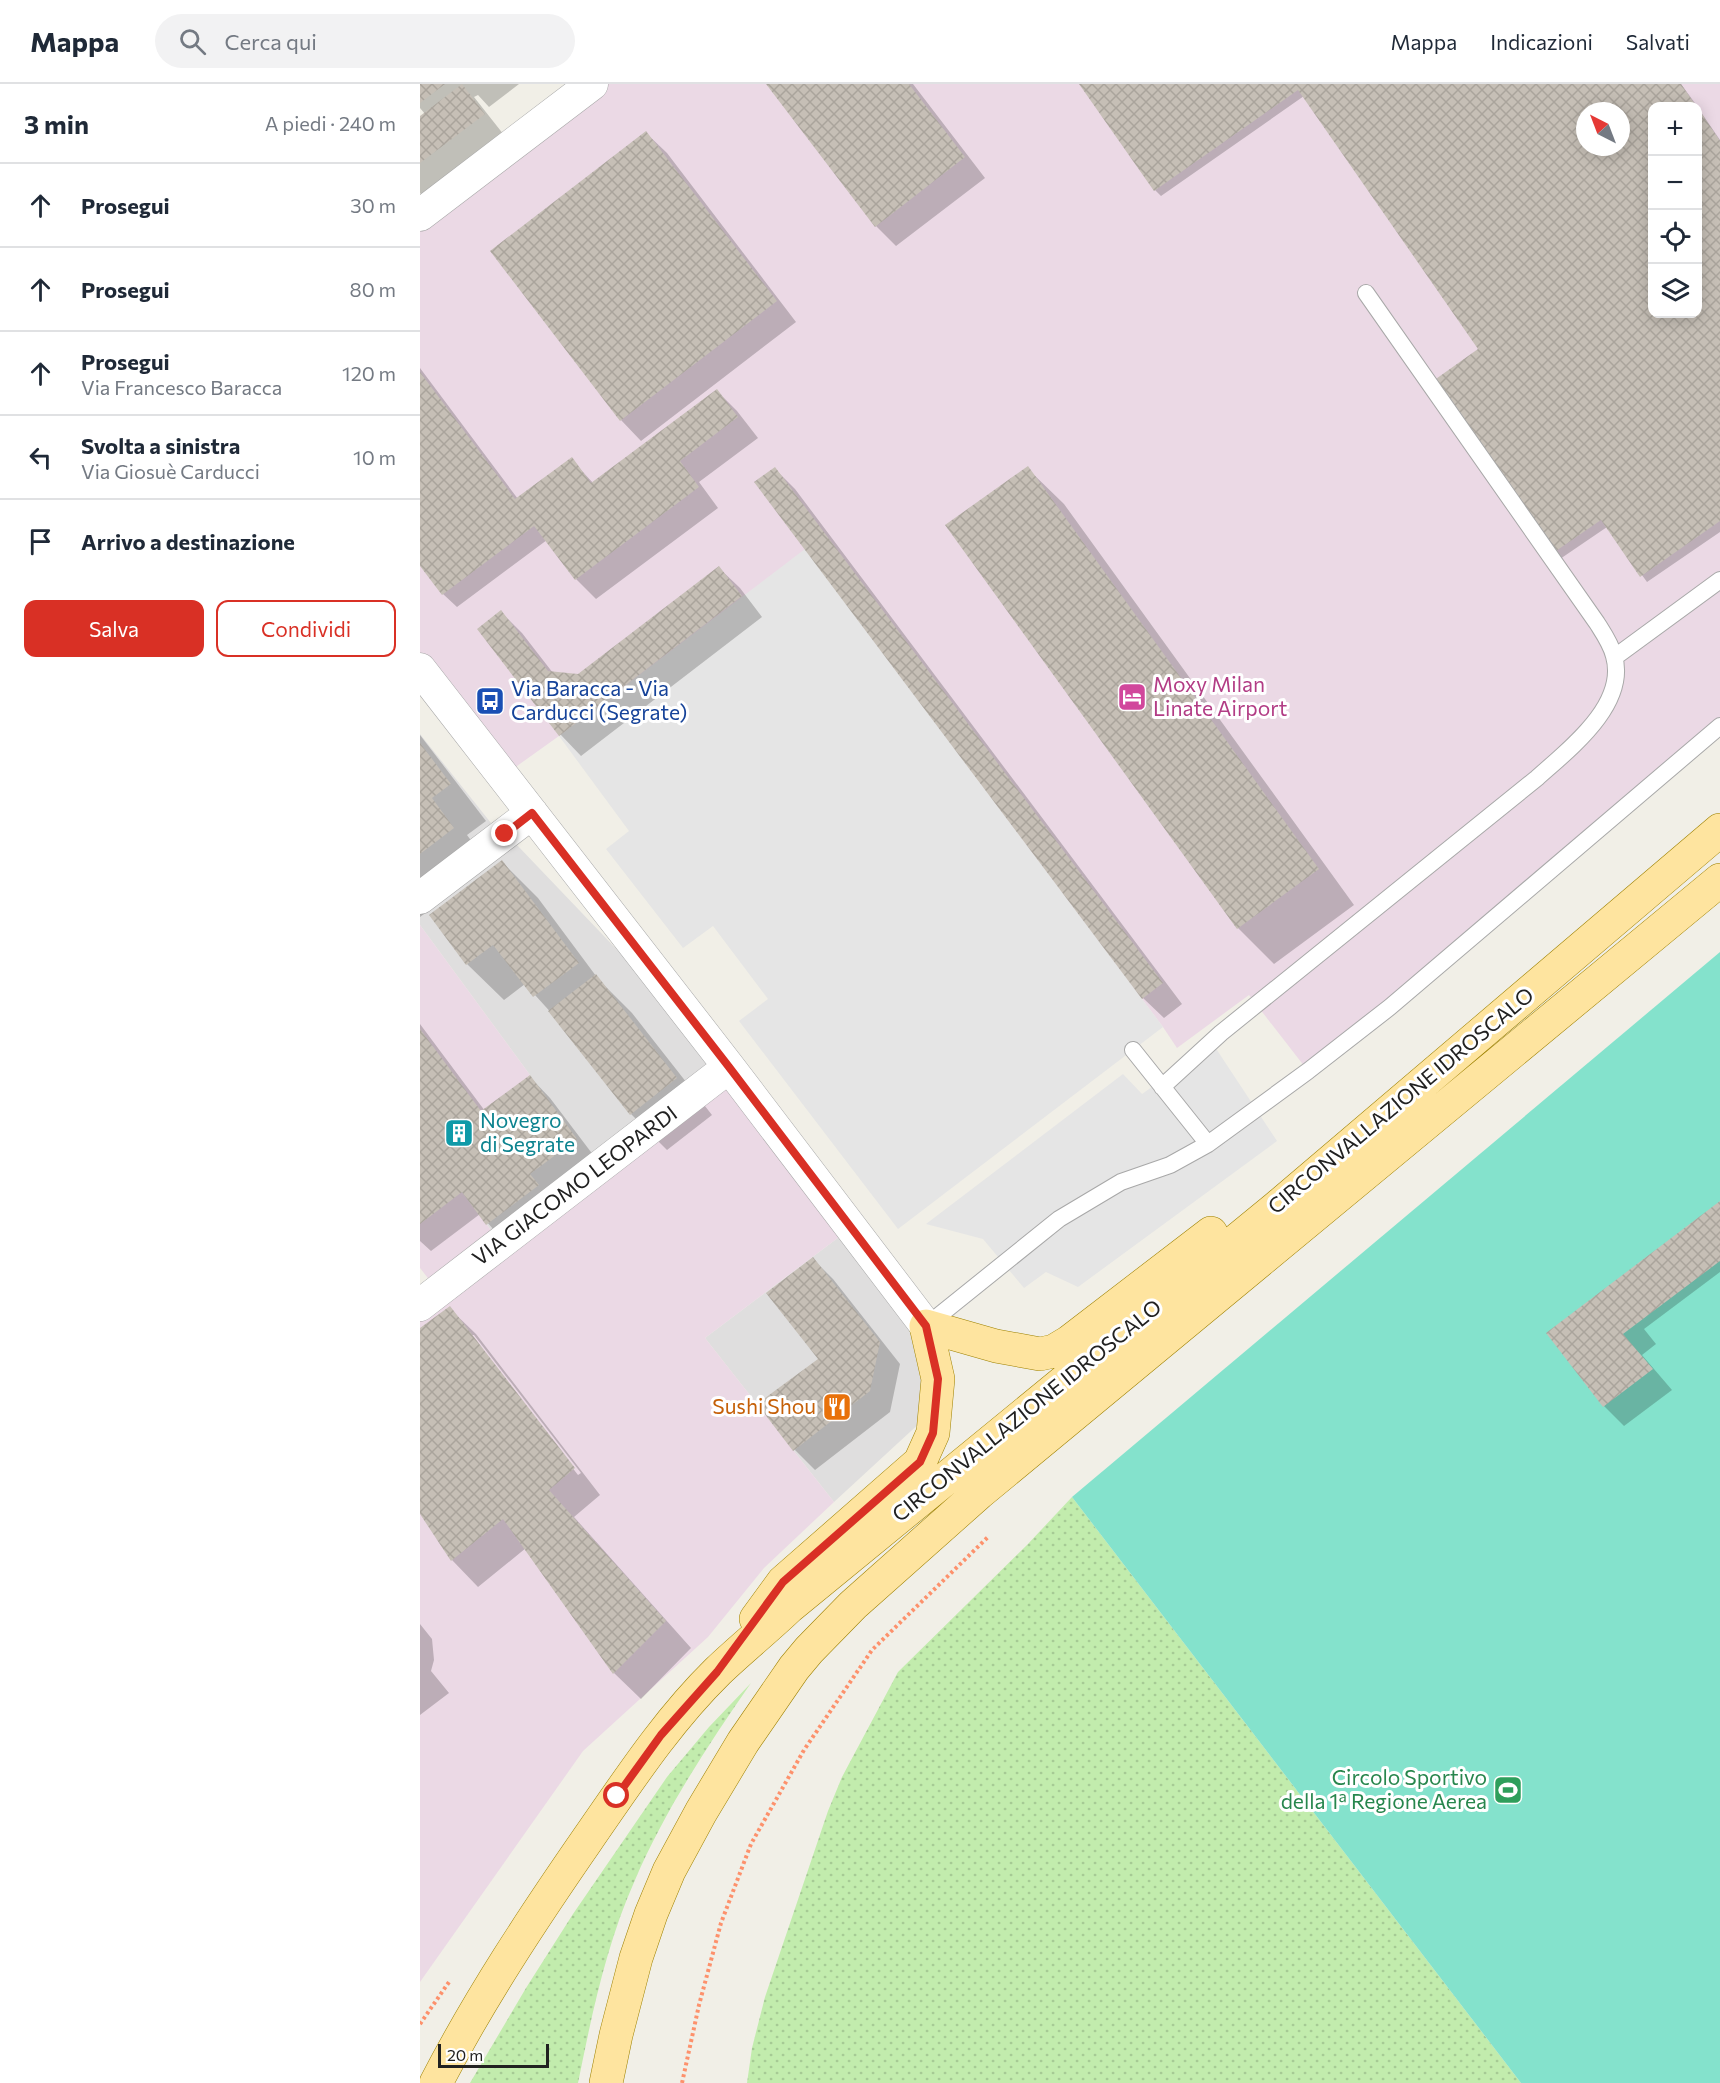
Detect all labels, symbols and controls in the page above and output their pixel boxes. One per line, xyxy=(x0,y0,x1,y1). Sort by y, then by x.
search box xyxy=(155,14,575,68)
text: Mappa xyxy=(30,24,119,58)
icon: search xyxy=(176,25,209,58)
text: Cerca qui xyxy=(224,28,317,55)
text: Mappa xyxy=(1390,29,1457,54)
text: Indicazioni xyxy=(1490,29,1593,54)
text: Salvati xyxy=(1626,29,1690,54)
north arrow xyxy=(1576,102,1630,156)
map controls xyxy=(1648,102,1702,318)
button: + xyxy=(1648,102,1702,156)
text: 3 min xyxy=(24,108,89,139)
text: A piedi · 240 m xyxy=(265,111,396,135)
button: − xyxy=(1648,156,1702,210)
icon: ahead xyxy=(24,189,57,222)
text: Prosegui xyxy=(81,192,170,219)
text: 30 m xyxy=(350,193,396,217)
button: locate xyxy=(1648,210,1702,264)
button: layers xyxy=(1648,264,1702,318)
icon: ahead xyxy=(24,273,57,306)
text: Prosegui xyxy=(81,276,170,303)
text: 80 m xyxy=(350,277,396,301)
text: Prosegui xyxy=(81,348,170,375)
icon: ahead xyxy=(24,357,57,390)
text: 120 m xyxy=(342,361,396,385)
text: Via Francesco Baracca xyxy=(81,375,282,399)
text: Svolta a sinistra xyxy=(81,432,240,459)
icon: left xyxy=(24,441,57,474)
text: 10 m xyxy=(353,445,396,469)
text: Via Giosuè Carducci xyxy=(81,459,260,483)
icon: arrive xyxy=(24,525,57,558)
text: Arrivo a destinazione xyxy=(81,528,295,555)
button: Salva xyxy=(24,600,204,657)
button: Condividi xyxy=(216,600,396,657)
place label: Moxy Milan Linate Airport xyxy=(1153,671,1287,720)
place label: Via Baracca - Via Carducci (Segrate) xyxy=(511,675,687,724)
hotel icon: Moxy Milan Linate Airport xyxy=(1116,681,1148,713)
bus stop icon: Via Baracca - Via Carducci (Segrate) xyxy=(474,685,506,717)
route end xyxy=(491,820,517,846)
street label: CIRCONVALLAZIONE IDROSCALO xyxy=(1262,981,1538,1218)
street label: VIA GIACOMO LEOPARDI xyxy=(467,1100,681,1270)
place label: Novegro di Segrate xyxy=(480,1107,575,1156)
building icon: Novegro di Segrate xyxy=(443,1117,475,1149)
street label: CIRCONVALLAZIONE IDROSCALO xyxy=(886,1293,1166,1526)
restaurant icon: Sushi Shou xyxy=(821,1391,853,1423)
place label: Sushi Shou xyxy=(712,1393,816,1418)
place label: Circolo Sportivo della 1ª Regione Aerea xyxy=(1281,1764,1487,1813)
sports icon: Circolo Sportivo della 1ª Regione Aerea xyxy=(1492,1774,1524,1806)
route start xyxy=(603,1782,629,1808)
scale bar xyxy=(438,2041,549,2068)
text: 20 m xyxy=(447,2045,483,2064)

